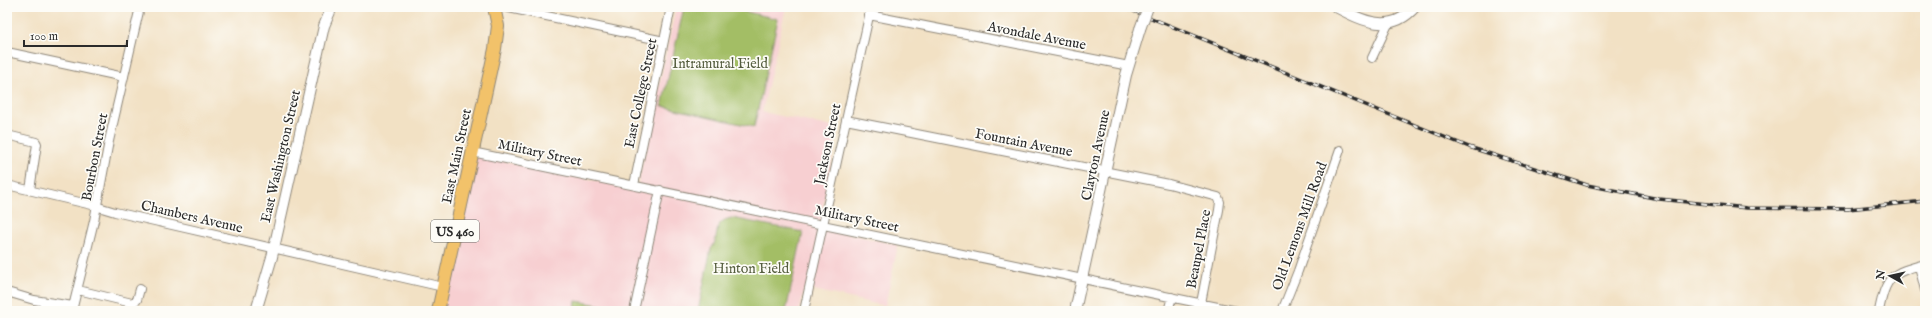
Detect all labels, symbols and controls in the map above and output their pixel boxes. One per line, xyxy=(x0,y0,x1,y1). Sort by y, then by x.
street label: Avondale Avenue xyxy=(985,17,1088,54)
scale bar xyxy=(24,22,127,48)
text: 100 m xyxy=(30,29,58,44)
street label: East College Street xyxy=(621,36,661,150)
park label: Intramural Field xyxy=(672,55,768,73)
street label: East Washington Street xyxy=(257,88,305,224)
street label: Jackson Street xyxy=(810,102,845,188)
street label: East Main Street xyxy=(438,107,476,205)
street label: Clayton Avenue xyxy=(1078,108,1114,202)
street label: Bourbon Street xyxy=(78,111,112,203)
street label: Fountain Avenue xyxy=(974,125,1075,161)
street label: Military Street xyxy=(496,135,584,171)
street label: Old Lemons Mill Road xyxy=(1268,159,1332,293)
street label: Chambers Avenue xyxy=(139,196,245,238)
street label: Military Street xyxy=(813,201,901,237)
street label: Beaupel Place xyxy=(1182,207,1216,290)
road number: US 460 xyxy=(431,220,479,242)
north arrow xyxy=(1870,256,1910,296)
park label: Hinton Field xyxy=(713,260,790,278)
text: N xyxy=(1873,269,1889,281)

